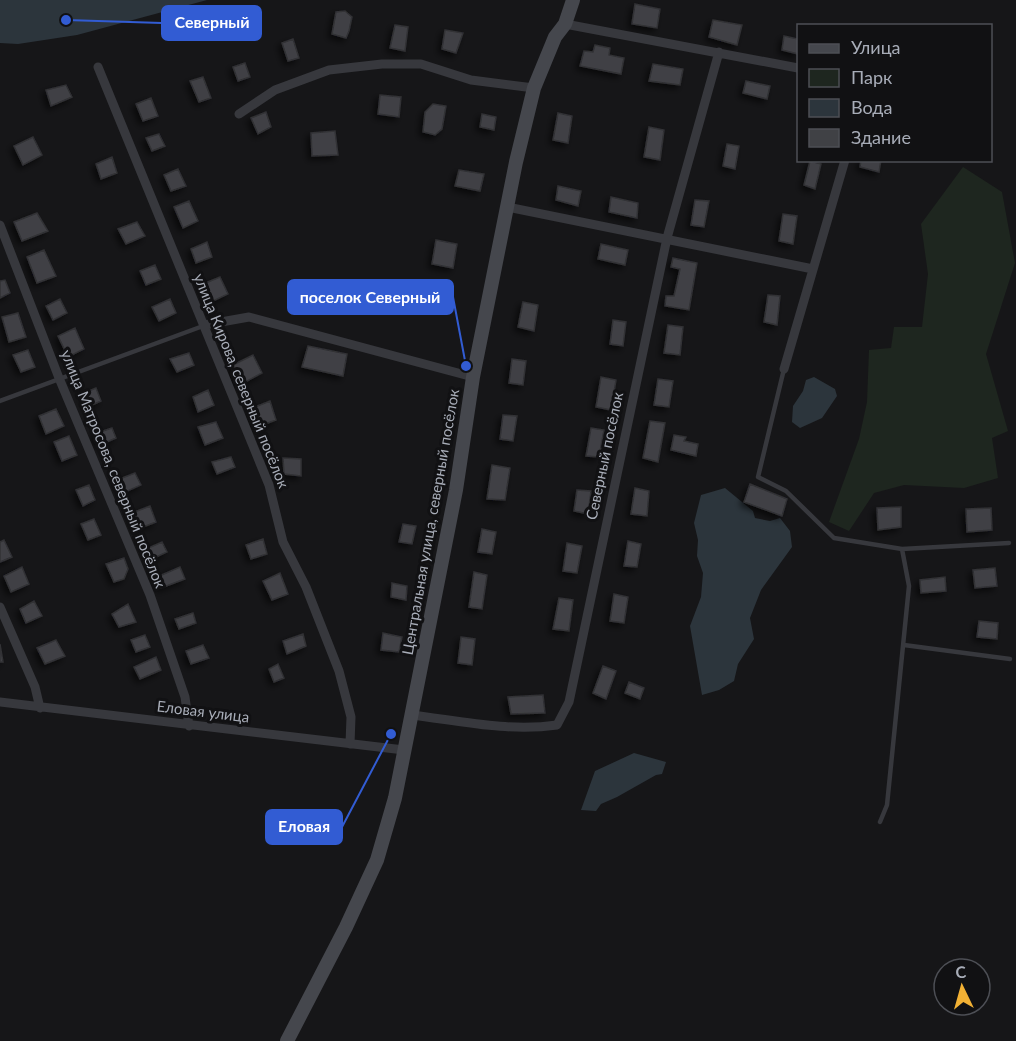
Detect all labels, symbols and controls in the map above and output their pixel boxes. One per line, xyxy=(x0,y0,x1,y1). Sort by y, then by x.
callout: Северный xyxy=(162,6,261,40)
text: Северный xyxy=(175,12,249,31)
legend xyxy=(797,24,992,162)
text: Улица xyxy=(851,36,901,58)
text: Парк xyxy=(851,66,893,88)
text: Вода xyxy=(851,96,892,118)
text: Здание xyxy=(851,126,911,148)
street label: улица Кирова, северный посёлок xyxy=(191,271,293,491)
callout: поселок Северный xyxy=(288,280,453,314)
text: поселок Северный xyxy=(300,287,440,306)
street label: улица Матросова, северный посёлок xyxy=(58,347,170,591)
street label: Центральная улица, северный посёлок xyxy=(398,387,462,656)
street label: Северный посёлок xyxy=(582,390,626,521)
street label: Еловая улица xyxy=(156,696,250,726)
callout: Еловая xyxy=(266,810,342,844)
text: Еловая xyxy=(278,816,330,835)
north arrow xyxy=(932,957,992,1017)
text: С xyxy=(955,962,967,981)

